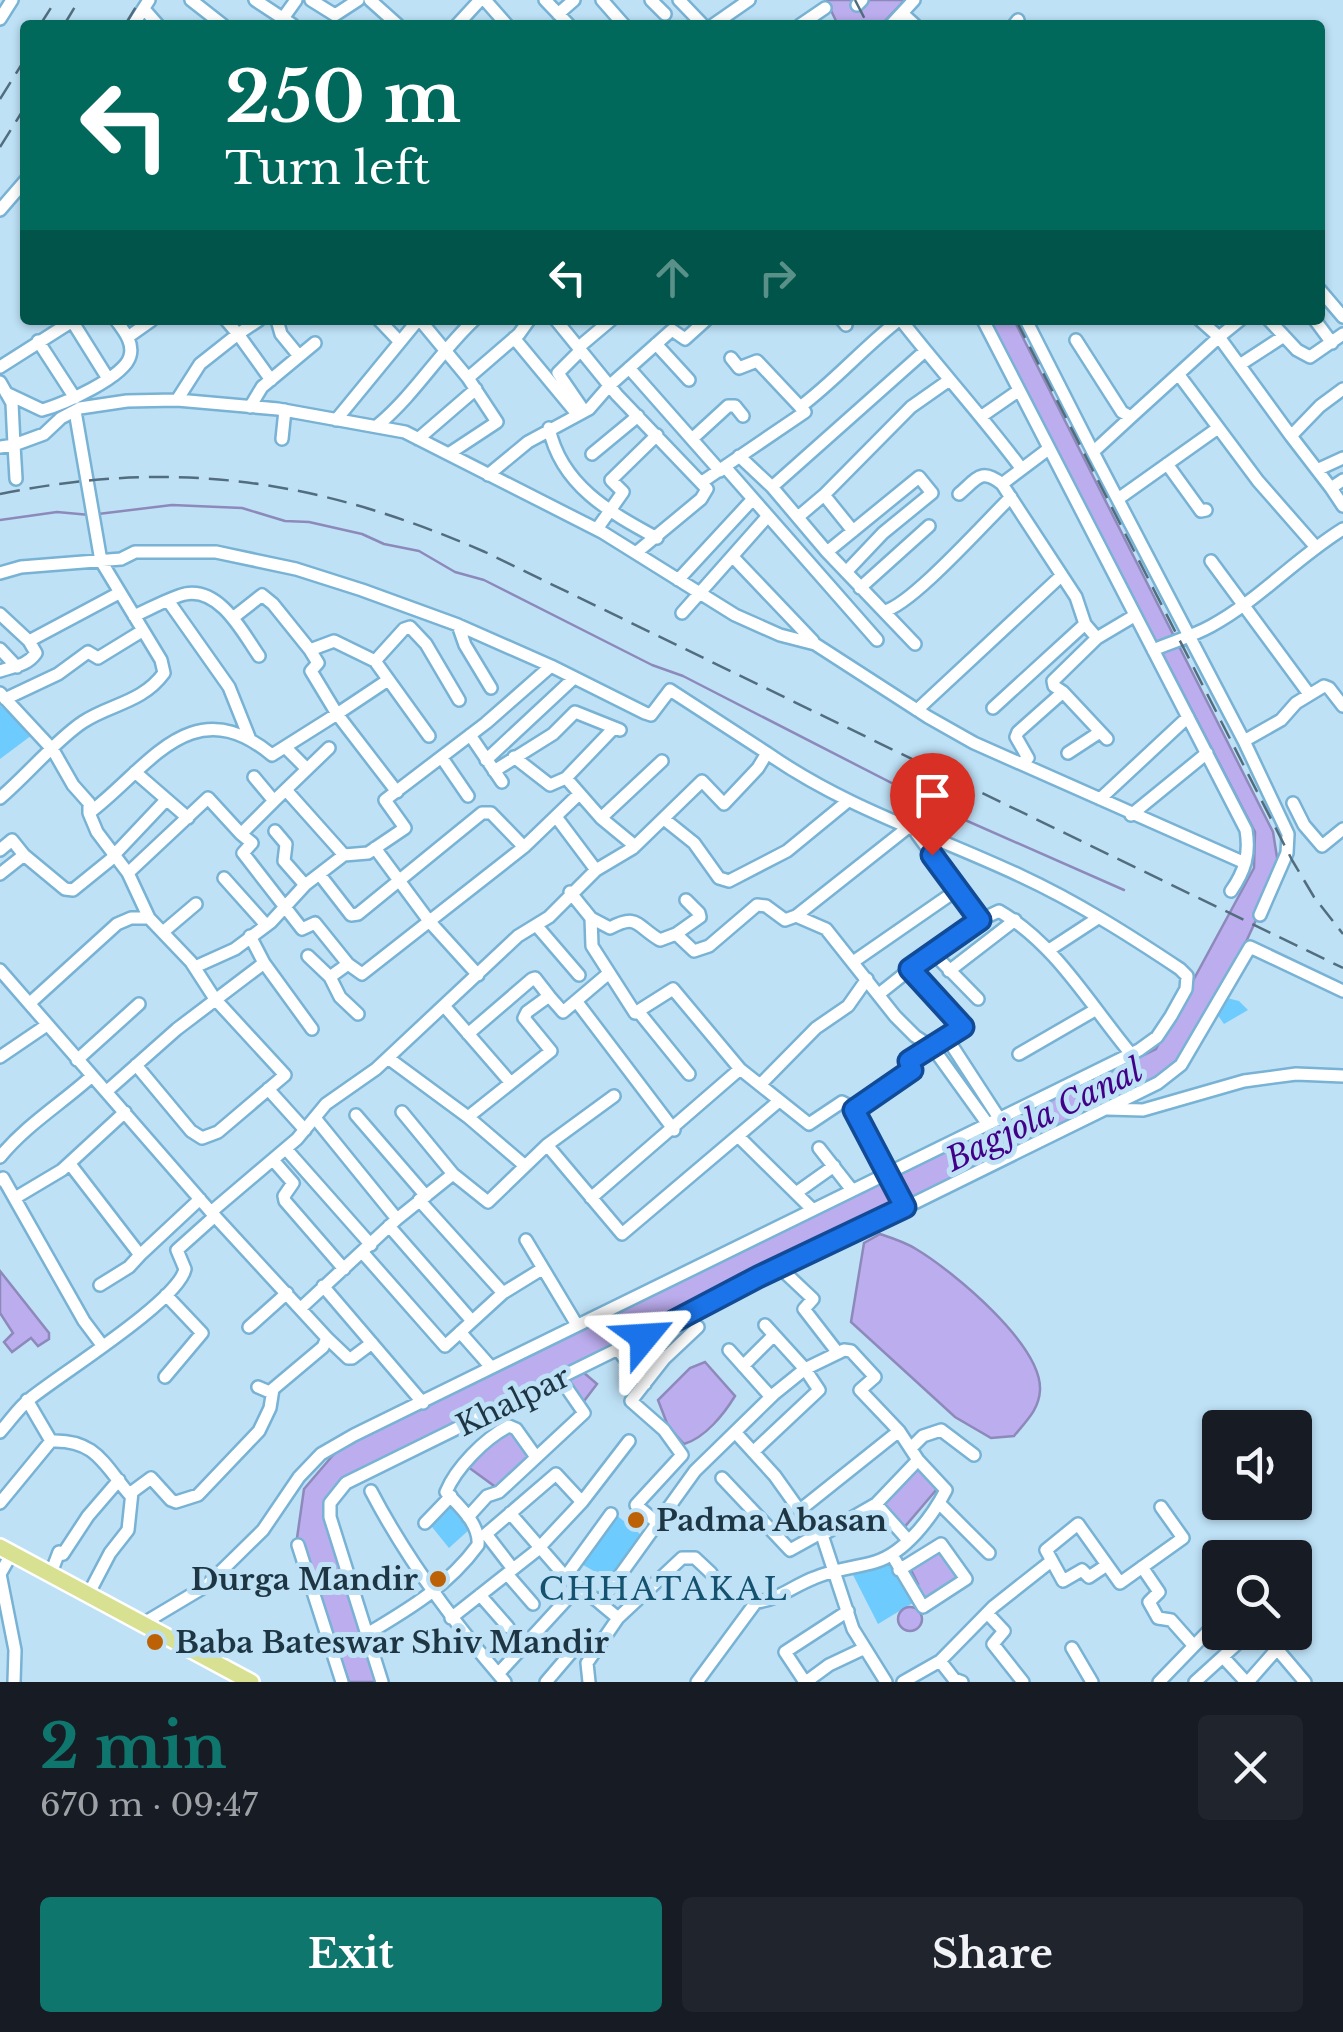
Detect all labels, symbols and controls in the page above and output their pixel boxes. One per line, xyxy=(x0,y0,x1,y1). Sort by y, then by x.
text: 250 m xyxy=(225,54,461,141)
icon: left xyxy=(60,60,190,190)
text: Turn left xyxy=(225,140,430,196)
icon: left xyxy=(540,250,595,305)
icon: ahead xyxy=(645,250,700,305)
icon: right xyxy=(750,250,805,305)
pin xyxy=(890,753,975,856)
icon: arrive xyxy=(905,768,960,823)
water label: Bagjola Canal xyxy=(938,1050,1150,1180)
position arrow xyxy=(592,1285,696,1389)
street label: Khalpar xyxy=(450,1357,576,1444)
map controls xyxy=(1202,1410,1312,1650)
button: sound xyxy=(1202,1410,1312,1520)
place label: Padma Abasan xyxy=(656,1502,887,1539)
marker: Padma Abasan xyxy=(625,1509,647,1531)
button: search xyxy=(1202,1540,1312,1650)
place label: Durga Mandir xyxy=(191,1561,418,1598)
marker: Durga Mandir xyxy=(427,1568,449,1590)
district label: CHHATAKAL xyxy=(539,1569,789,1609)
place label: Baba Bateswar Shiv Mandir xyxy=(175,1624,609,1661)
marker: Baba Bateswar Shiv Mandir xyxy=(144,1631,166,1653)
text: 2 min xyxy=(40,1710,227,1784)
button: close xyxy=(1198,1715,1303,1820)
text: 670 m · 09:47 xyxy=(40,1785,258,1825)
button: Exit xyxy=(40,1897,662,2012)
button: Share xyxy=(682,1897,1303,2012)

